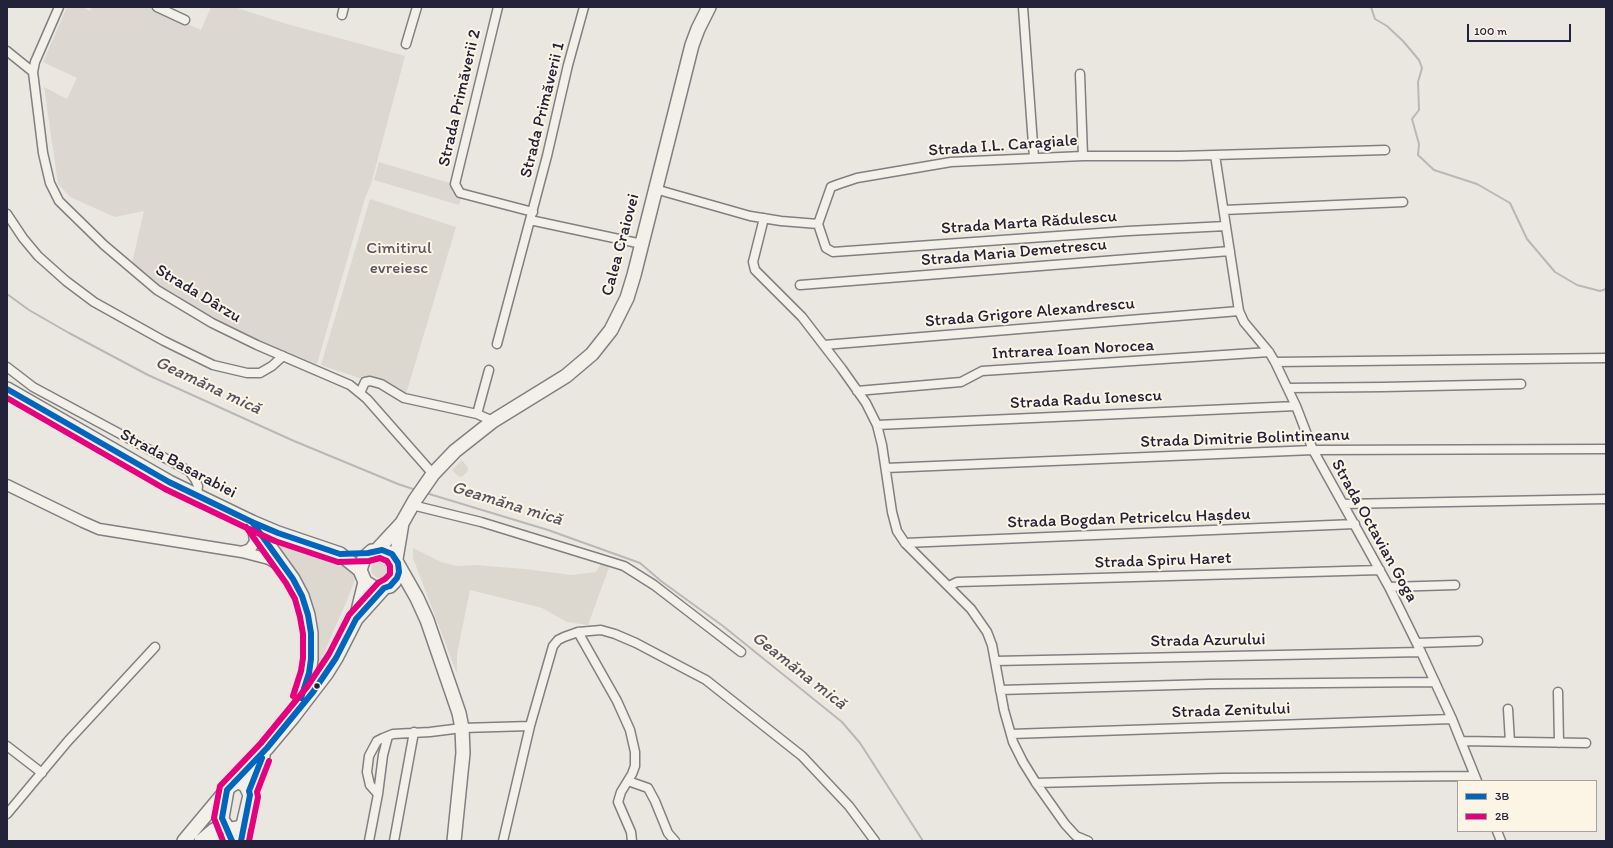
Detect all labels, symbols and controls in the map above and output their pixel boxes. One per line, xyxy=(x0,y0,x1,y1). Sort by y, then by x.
scale bar xyxy=(1469,16,1573,42)
text: 100 m xyxy=(1474,24,1507,38)
street label: Strada Primăverii 2 xyxy=(434,27,486,169)
street label: Strada Primăverii 1 xyxy=(516,40,570,180)
street label: Strada I.L. Caragiale xyxy=(928,131,1078,161)
street label: Calea Craiovei xyxy=(598,192,644,298)
street label: Strada Marta Rădulescu xyxy=(940,207,1118,239)
street label: Strada Maria Demetrescu xyxy=(920,235,1108,271)
park label: Cimitirul evreiesc xyxy=(366,239,432,279)
street label: Strada Dârzu xyxy=(151,260,245,328)
street label: Strada Grigore Alexandrescu xyxy=(924,294,1136,332)
street label: Intrarea Ioan Norocea xyxy=(991,336,1155,364)
water label: Geamăna mică xyxy=(151,352,265,420)
street label: Strada Radu Ionescu xyxy=(1010,386,1162,414)
street label: Strada Basarabiei xyxy=(116,425,240,503)
street label: Strada Dimitrie Bolintineanu xyxy=(1140,425,1350,453)
street label: Strada Octavian Goga xyxy=(1326,456,1422,606)
water label: Geamăna mică xyxy=(449,477,565,531)
street label: Strada Bogdan Petricelcu Hașdeu xyxy=(1007,505,1251,533)
street label: Strada Spiru Haret xyxy=(1094,548,1232,574)
water label: Geamăna mică xyxy=(747,627,851,715)
street label: Strada Azurului xyxy=(1150,630,1266,652)
unlabelled marker xyxy=(312,681,322,691)
street label: Strada Zenitului xyxy=(1171,699,1291,723)
legend xyxy=(1457,780,1597,832)
text: 3B xyxy=(1495,789,1509,803)
text: 2B xyxy=(1495,809,1509,823)

